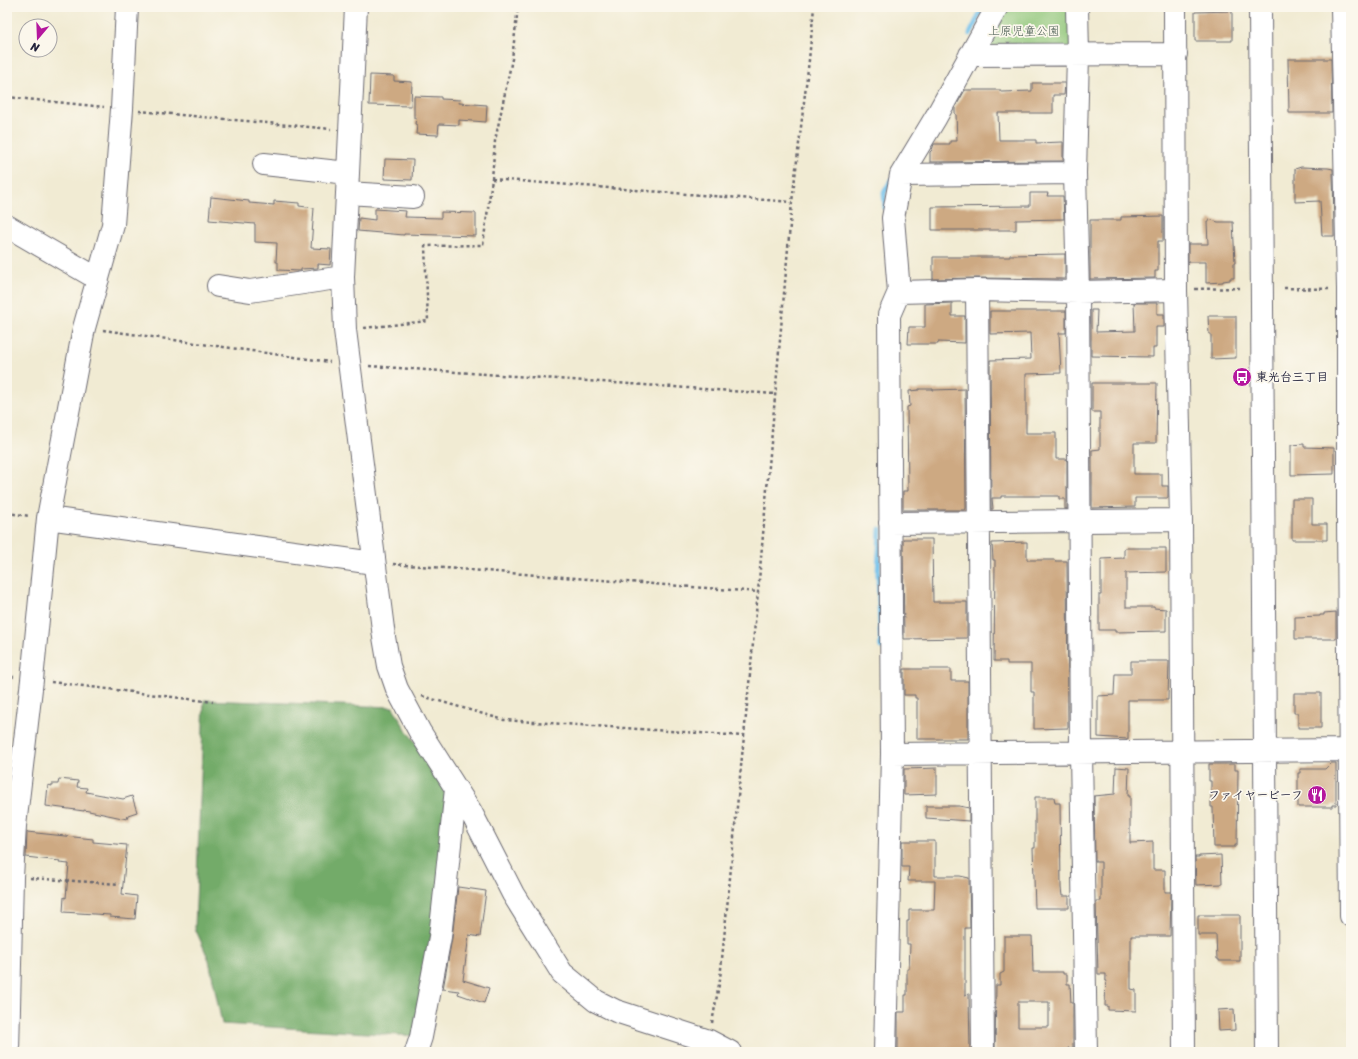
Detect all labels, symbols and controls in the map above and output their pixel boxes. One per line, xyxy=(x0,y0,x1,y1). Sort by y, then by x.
north arrow xyxy=(18,18,58,58)
park label: 上原児童公園 xyxy=(988,20,1060,42)
text: N xyxy=(28,37,43,58)
bus stop icon: 東光台三丁目 xyxy=(1231,366,1253,388)
place label: 東光台三丁目 xyxy=(1256,366,1328,388)
place label: ファイヤービーフ xyxy=(1208,784,1303,806)
restaurant icon: ファイヤービーフ xyxy=(1306,784,1328,806)

